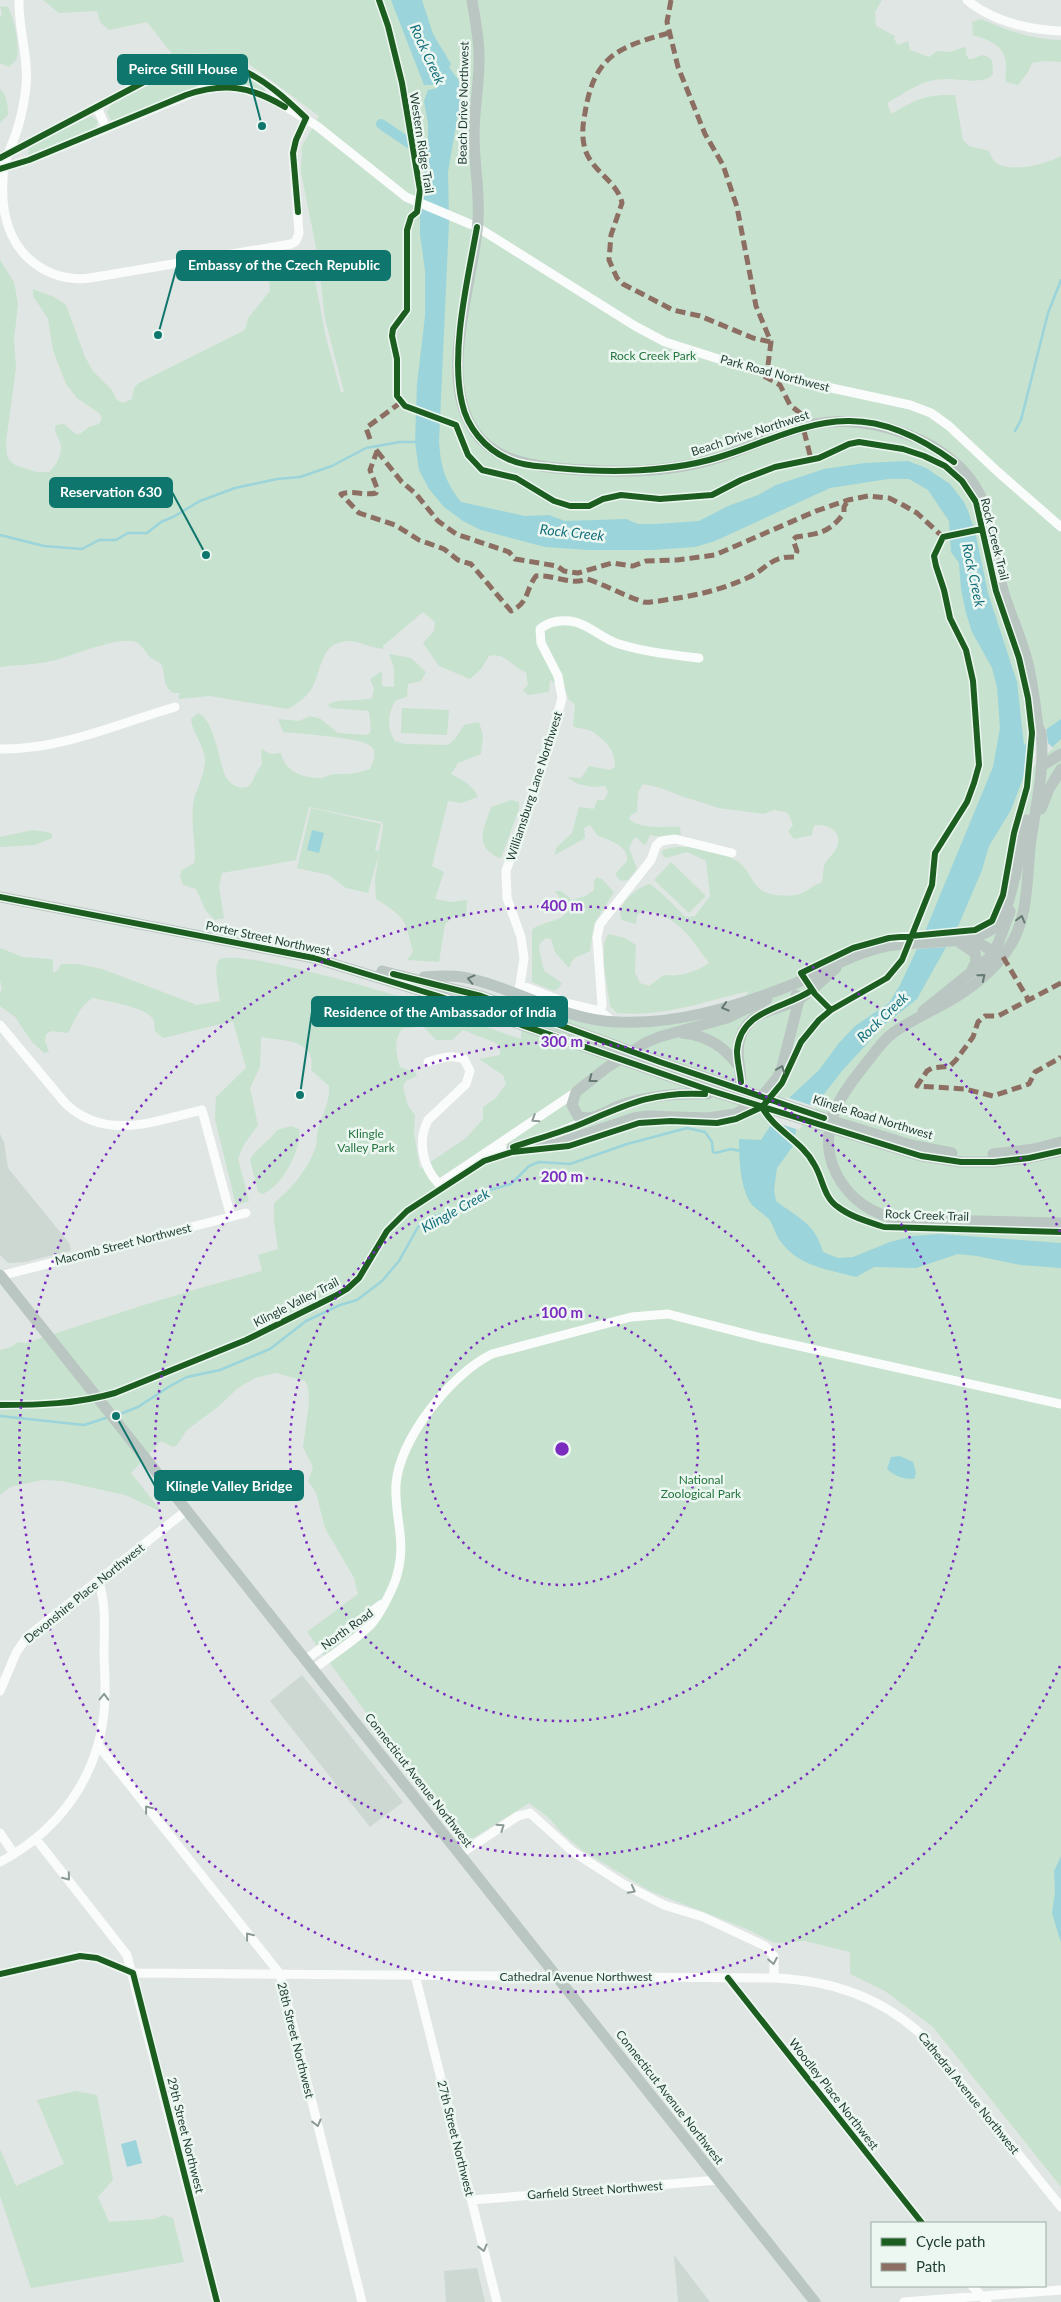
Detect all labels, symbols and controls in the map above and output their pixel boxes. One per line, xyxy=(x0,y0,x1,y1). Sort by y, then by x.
water label: Rock Creek xyxy=(407,21,449,87)
street label: Beach Drive Northwest xyxy=(454,40,472,165)
callout: Peirce Still House xyxy=(118,55,247,84)
text: Peirce Still House xyxy=(129,60,238,77)
street label: Western Ridge Trail xyxy=(407,91,437,195)
callout: Embassy of the Czech Republic xyxy=(177,251,390,280)
text: Embassy of the Czech Republic xyxy=(188,256,380,273)
park label: Rock Creek Park xyxy=(610,348,697,363)
street label: Park Road Northwest xyxy=(719,351,832,395)
street label: Beach Drive Northwest xyxy=(689,407,812,459)
callout: Reservation 630 xyxy=(50,478,172,507)
text: Reservation 630 xyxy=(60,483,162,500)
street label: Rock Creek Trail xyxy=(978,496,1012,582)
water label: Rock Creek xyxy=(539,520,605,544)
water label: Rock Creek xyxy=(959,542,989,609)
street label: Williamsburg Lane Northwest xyxy=(503,709,565,863)
text: 400 m xyxy=(541,896,583,914)
one-way arrow xyxy=(1016,916,1026,924)
street label: Porter Street Northwest xyxy=(204,917,332,959)
one-way arrow xyxy=(467,974,476,985)
one-way arrow xyxy=(976,974,985,983)
water label: Rock Creek xyxy=(853,988,911,1046)
callout: Residence of the Ambassador of India xyxy=(312,997,567,1026)
one-way arrow xyxy=(721,1002,730,1012)
text: Residence of the Ambassador of India xyxy=(324,1003,556,1020)
text: 300 m xyxy=(541,1032,583,1050)
one-way arrow xyxy=(774,1065,785,1074)
one-way arrow xyxy=(588,1073,598,1082)
street label: Klingle Road Northwest xyxy=(811,1092,936,1143)
one-way arrow xyxy=(531,1113,541,1122)
park label: Klingle Valley Park xyxy=(337,1126,396,1155)
text: 200 m xyxy=(541,1167,583,1185)
water label: Klingle Creek xyxy=(418,1184,492,1236)
street label: Rock Creek Trail xyxy=(885,1206,969,1224)
street label: Macomb Street Northwest xyxy=(53,1220,193,1268)
street label: Klingle Valley Trail xyxy=(251,1274,341,1330)
text: 100 m xyxy=(541,1303,583,1321)
centre of rings xyxy=(553,1440,571,1458)
callout: Klingle Valley Bridge xyxy=(155,1471,303,1500)
park label: National Zoological Park xyxy=(661,1472,742,1501)
text: Klingle Valley Bridge xyxy=(166,1477,293,1494)
street label: Devonshire Place Northwest xyxy=(21,1539,148,1646)
street label: North Road xyxy=(318,1605,376,1653)
one-way arrow xyxy=(99,1693,110,1701)
street label: Connecticut Avenue Northwest xyxy=(362,1710,476,1851)
one-way arrow xyxy=(145,1805,154,1814)
one-way arrow xyxy=(495,1824,504,1833)
one-way arrow xyxy=(61,1871,69,1880)
one-way arrow xyxy=(627,1884,636,1894)
one-way arrow xyxy=(247,1933,255,1942)
one-way arrow xyxy=(768,1956,778,1965)
street label: Cathedral Avenue Northwest xyxy=(500,1969,653,1984)
street label: 28th Street Northwest xyxy=(274,1980,318,2100)
street label: Connecticut Avenue Northwest xyxy=(613,2027,727,2168)
street label: Cathedral Avenue Northwest xyxy=(915,2029,1023,2158)
street label: Woodley Place Northwest xyxy=(786,2035,883,2153)
street label: 29th Street Northwest xyxy=(164,2075,208,2195)
street label: 27th Street Northwest xyxy=(434,2078,478,2198)
one-way arrow xyxy=(311,2119,322,2128)
street label: Garfield Street Northwest xyxy=(527,2178,664,2202)
legend xyxy=(871,2222,1046,2287)
text: Cycle path xyxy=(916,2232,985,2250)
one-way arrow xyxy=(477,2243,488,2252)
text: Path xyxy=(916,2257,946,2275)

